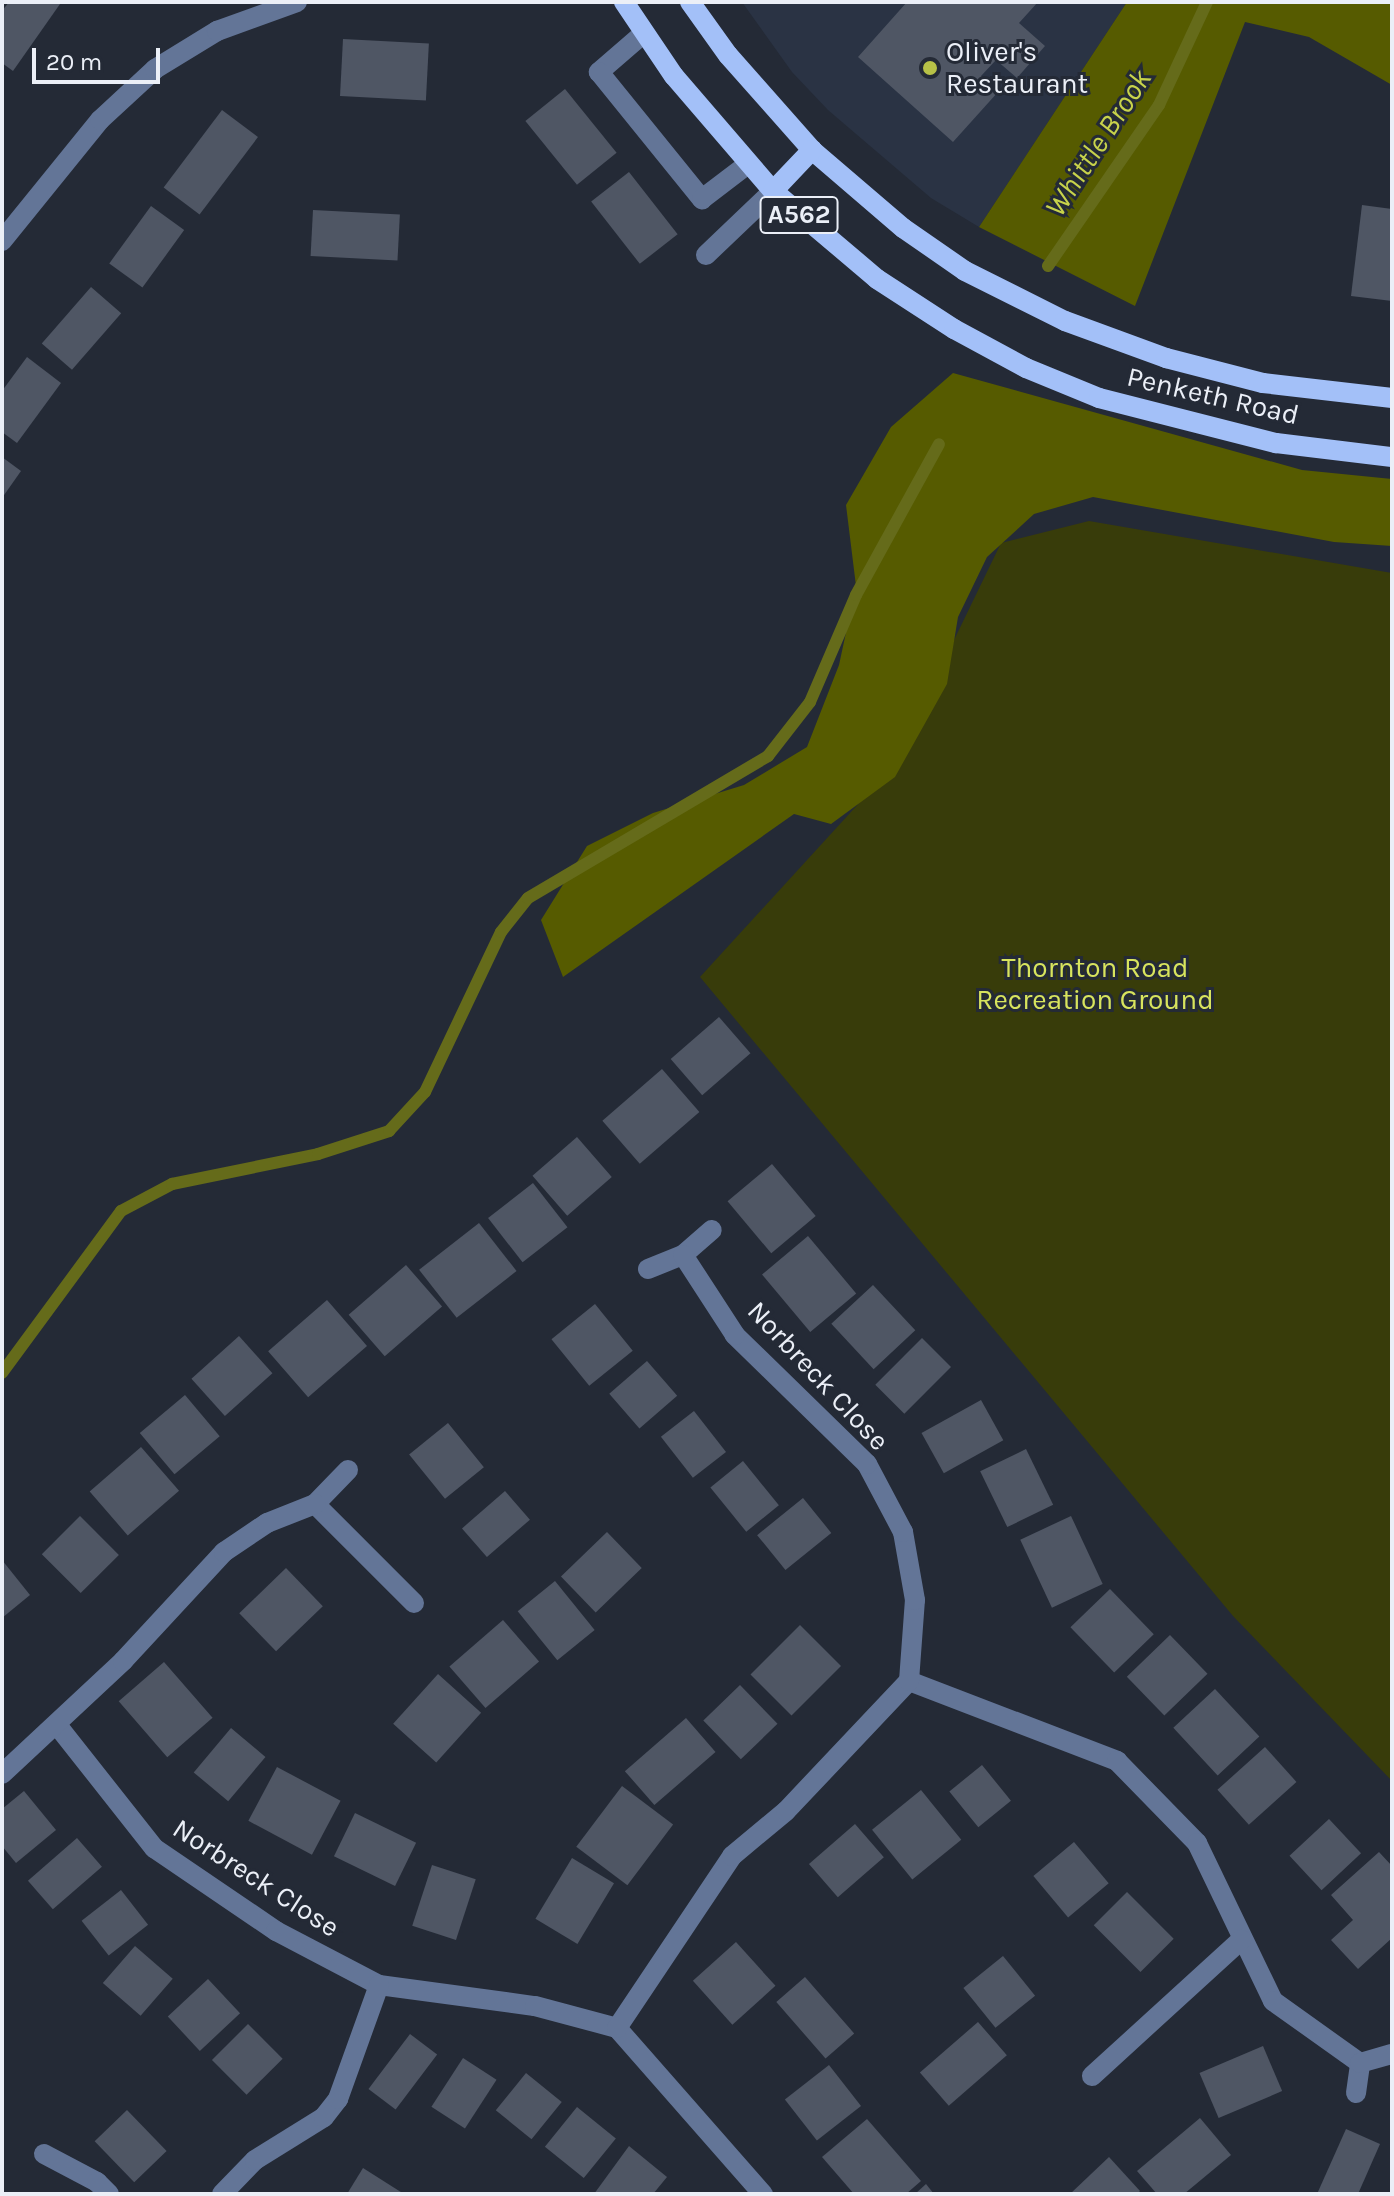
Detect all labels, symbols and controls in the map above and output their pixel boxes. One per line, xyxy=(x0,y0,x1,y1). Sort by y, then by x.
scale bar xyxy=(36,32,164,82)
place label: Oliver's Restaurant xyxy=(946,35,1088,101)
text: 20 m xyxy=(46,48,102,76)
marker: Oliver's Restaurant xyxy=(921,59,939,77)
water label: Whittle Brook xyxy=(1037,63,1159,223)
road number: A562 xyxy=(759,193,839,237)
street label: Penketh Road xyxy=(1124,360,1302,432)
park label: Thornton Road Recreation Ground xyxy=(976,951,1214,1017)
street label: Norbreck Close xyxy=(740,1294,896,1458)
street label: Norbreck Close xyxy=(166,1812,346,1944)

